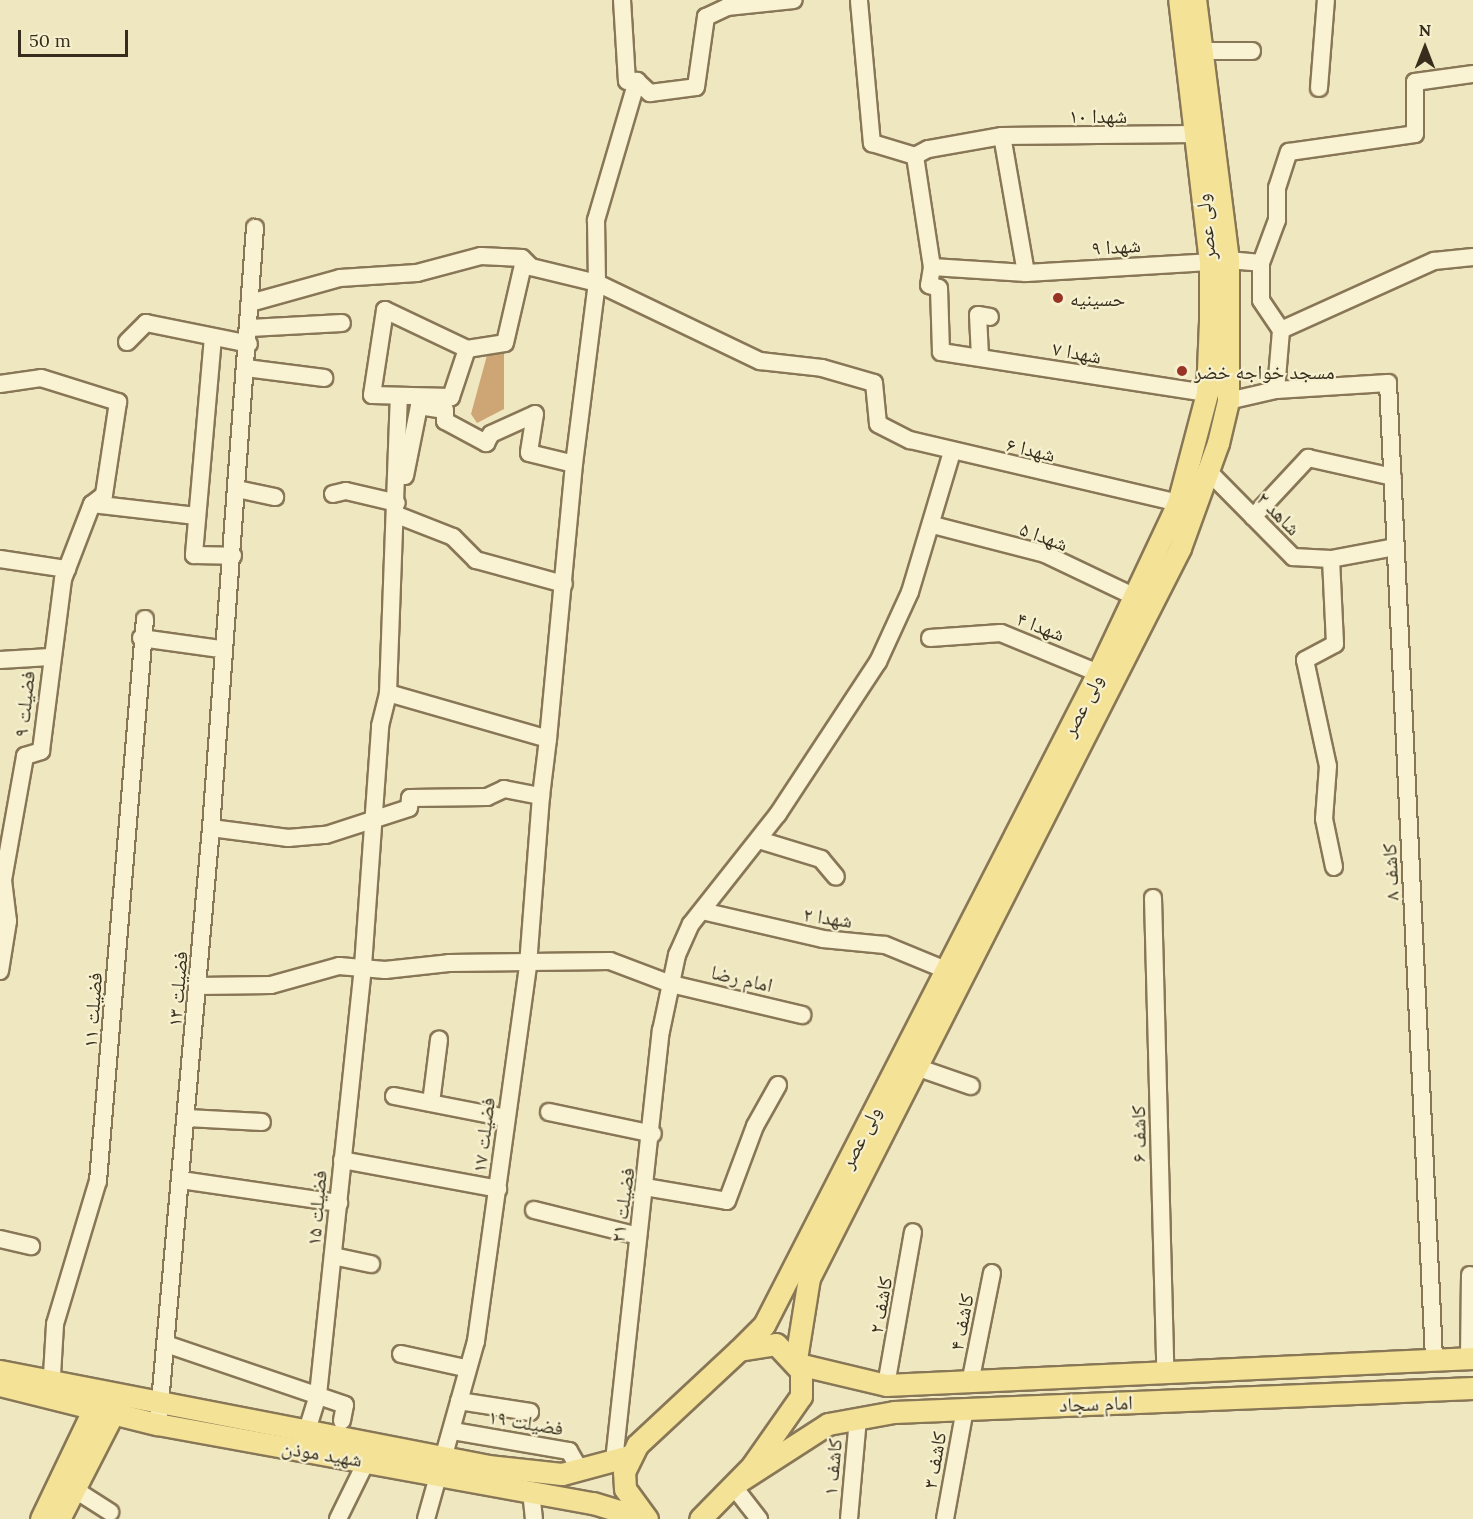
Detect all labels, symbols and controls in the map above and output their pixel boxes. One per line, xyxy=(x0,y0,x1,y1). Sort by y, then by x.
scale bar xyxy=(21,18,130,56)
north arrow xyxy=(1395,18,1455,78)
text: N xyxy=(1419,20,1431,40)
text: 50 m xyxy=(29,29,71,52)
street label: شهدا ۱۰ xyxy=(1069,103,1127,127)
street label: ولی عصر xyxy=(1190,193,1220,261)
street label: شهدا ۹ xyxy=(1091,232,1141,260)
place label: حسینیه xyxy=(1070,286,1125,310)
marker: حسینیه xyxy=(1051,291,1065,305)
street label: شهدا ۷ xyxy=(1051,336,1103,368)
place label: مسجد خواجه خضر xyxy=(1194,359,1335,383)
marker: مسجد خواجه خضر xyxy=(1175,364,1189,378)
street label: شهدا ۶ xyxy=(1004,432,1058,466)
street label: شاهد ۲ xyxy=(1252,486,1306,540)
street label: شهدا ۵ xyxy=(1017,516,1071,556)
street label: شهدا ۴ xyxy=(1014,606,1068,646)
street label: فضیلت ۹ xyxy=(9,670,39,738)
street label: ولی عصر xyxy=(1056,670,1108,740)
street label: کاشف ۸ xyxy=(1377,843,1403,901)
street label: شهدا ۲ xyxy=(802,902,854,932)
street label: فضیلت ۱۳ xyxy=(162,950,192,1028)
street label: امام رضا xyxy=(709,959,775,997)
street label: فضیلت ۱۱ xyxy=(77,971,107,1049)
street label: فضیلت ۱۷ xyxy=(466,1096,500,1174)
street label: ولی عصر xyxy=(834,1102,886,1172)
street label: کاشف ۶ xyxy=(1126,1105,1150,1163)
street label: فضیلت ۲۱ xyxy=(605,1166,639,1244)
street label: فضیلت ۱۵ xyxy=(301,1169,331,1247)
street label: کاشف ۲ xyxy=(863,1275,897,1335)
street label: کاشف ۴ xyxy=(944,1292,978,1352)
street label: امام سجاد xyxy=(1059,1390,1133,1416)
street label: فضیلت ۱۹ xyxy=(487,1404,565,1440)
street label: کاشف ۳ xyxy=(917,1430,951,1490)
street label: شهید موذن xyxy=(280,1435,364,1471)
street label: کاشف ۱ xyxy=(818,1438,846,1496)

